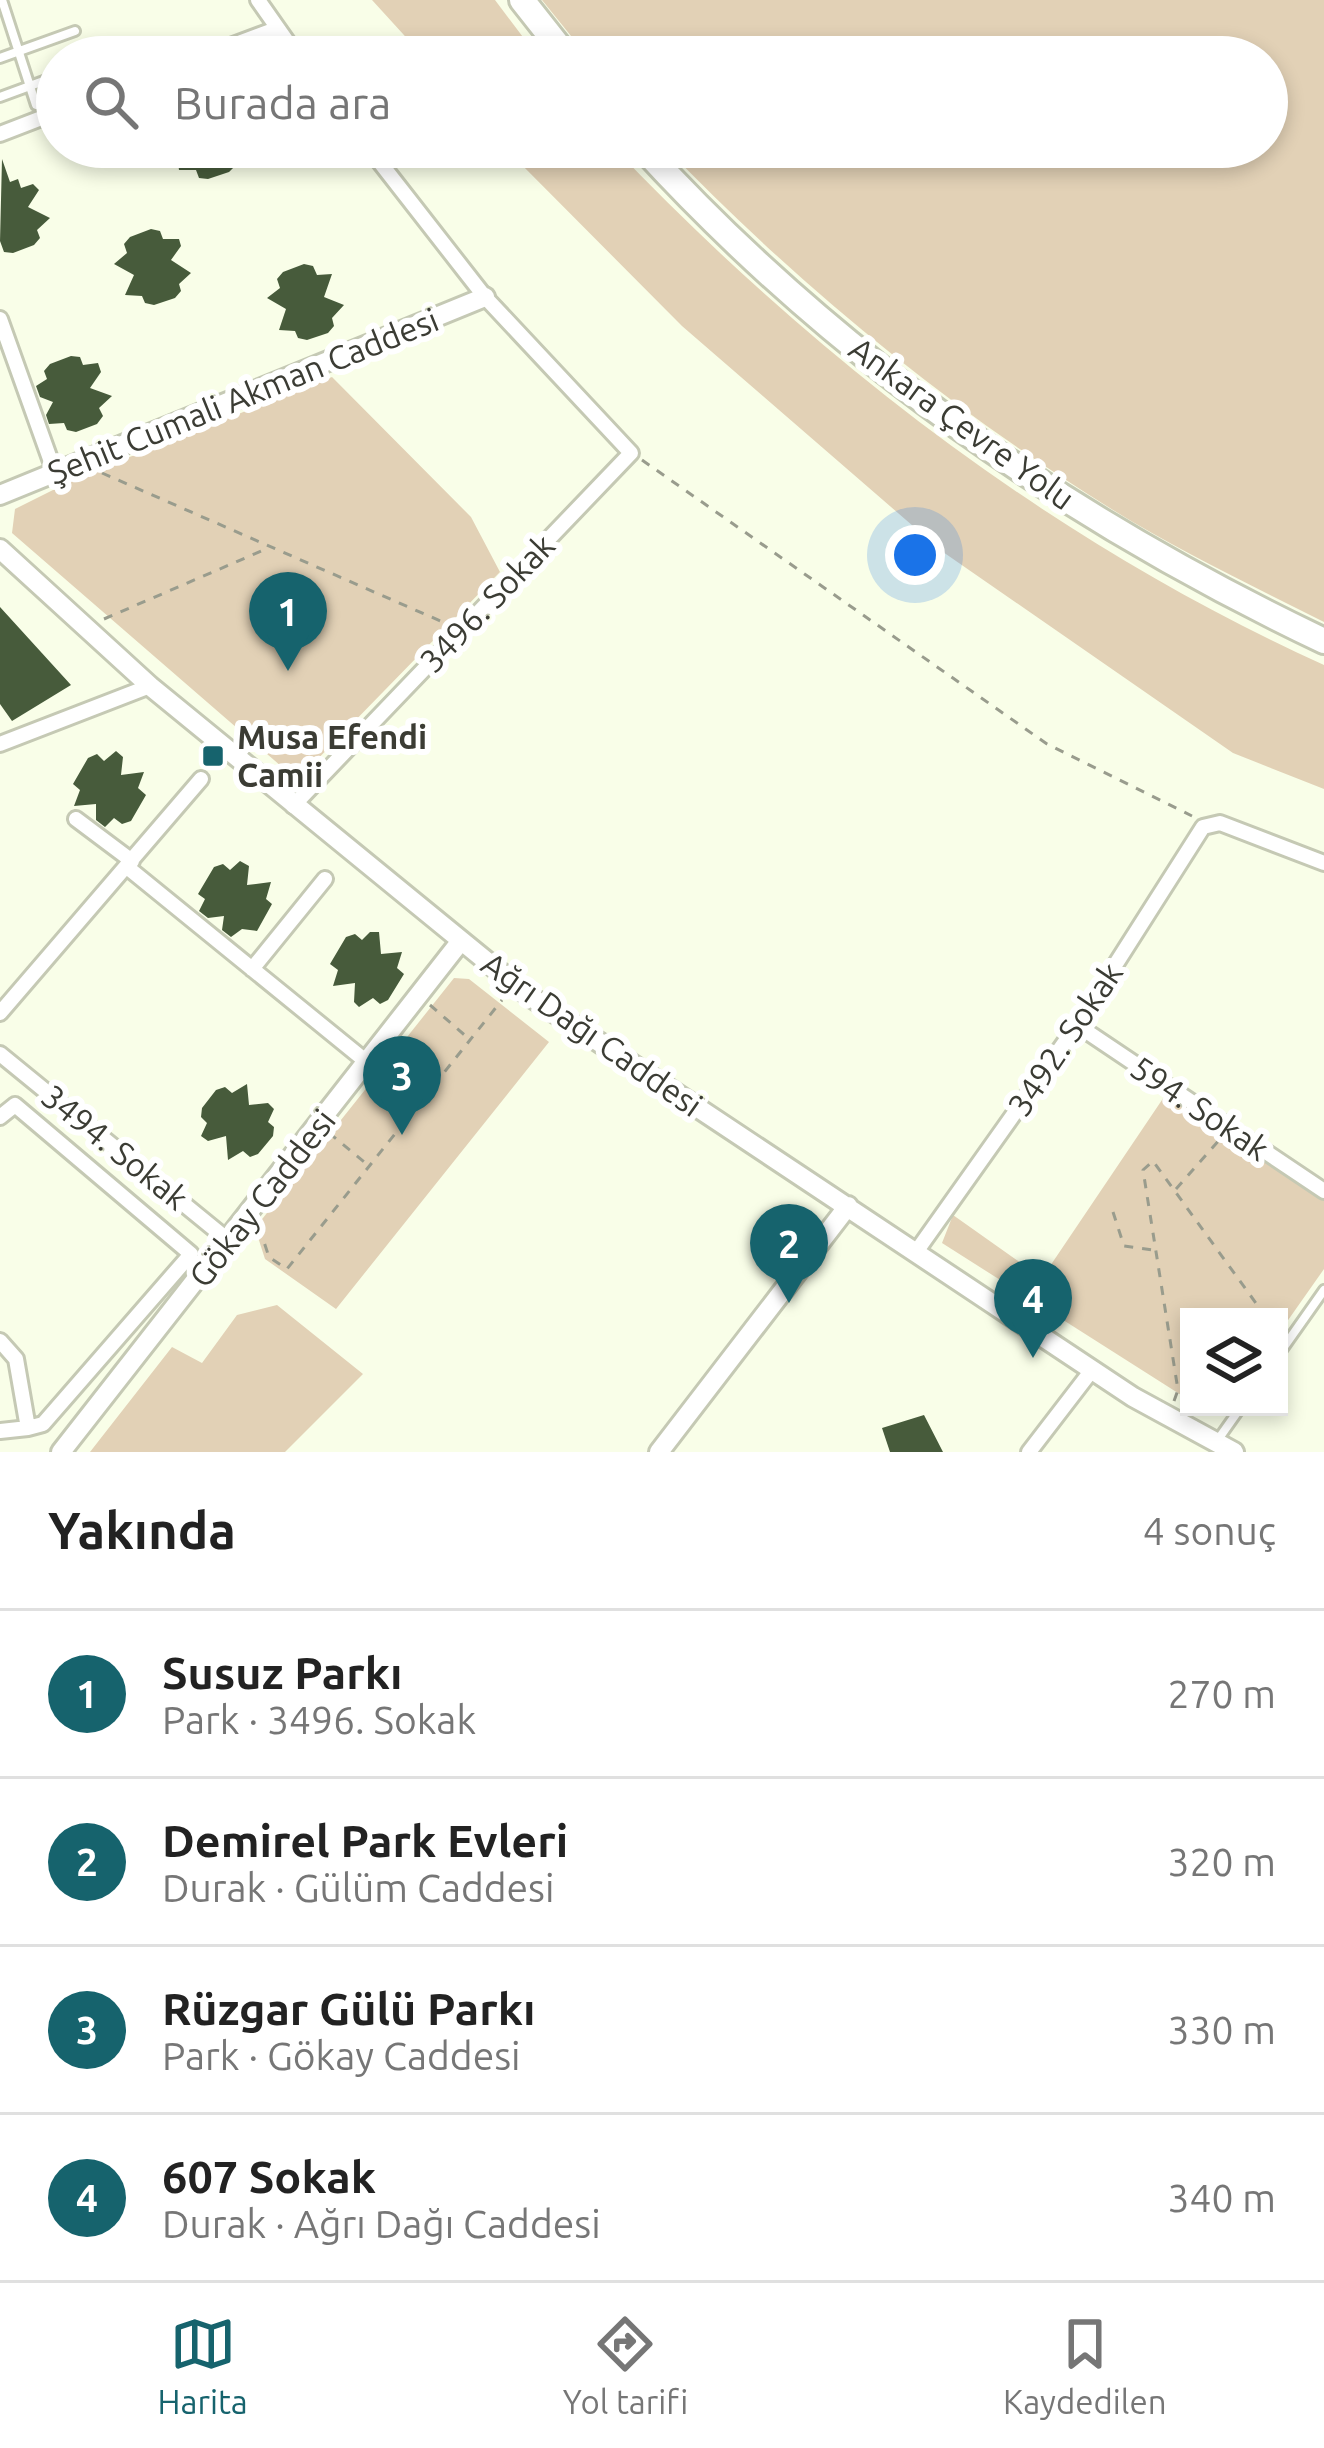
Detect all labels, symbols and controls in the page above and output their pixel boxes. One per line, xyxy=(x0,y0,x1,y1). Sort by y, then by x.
search box xyxy=(36,36,1288,168)
icon: search xyxy=(78,69,144,135)
text: Burada ara xyxy=(174,77,391,128)
street label: Şehit Cumali Akman Caddesi xyxy=(42,300,443,491)
street label: Ankara Çevre Yolu xyxy=(843,329,1082,516)
your location xyxy=(885,525,945,585)
street label: 3496. Sokak xyxy=(412,526,562,679)
pin: 1 xyxy=(249,572,327,671)
place label: Musa Efendi Camii xyxy=(237,718,427,793)
marker: Musa Efendi Camii xyxy=(200,743,226,769)
street label: Ağrı Dağı Caddesi xyxy=(475,944,709,1123)
street label: 3492. Sokak xyxy=(1000,955,1130,1122)
pin: 3 xyxy=(363,1036,441,1135)
street label: 594. Sokak xyxy=(1124,1048,1277,1167)
street label: 3494. Sokak xyxy=(35,1077,196,1217)
street label: Gökay Caddesi xyxy=(181,1102,342,1294)
pin: 2 xyxy=(750,1204,828,1303)
pin: 4 xyxy=(994,1259,1072,1358)
map controls xyxy=(1180,1308,1288,1416)
button: layers xyxy=(1180,1308,1288,1416)
text: Yakında xyxy=(48,1501,236,1559)
text: 4 sonuç xyxy=(1143,1509,1276,1552)
text: Susuz Parkı xyxy=(162,1647,403,1698)
text: 1 xyxy=(76,1672,98,1715)
text: 270 m xyxy=(1167,1672,1276,1715)
text: Park · 3496. Sokak xyxy=(162,1698,476,1741)
text: Demirel Park Evleri xyxy=(162,1815,568,1866)
text: 2 xyxy=(76,1840,98,1883)
text: 320 m xyxy=(1167,1840,1276,1883)
text: Durak · Gülüm Caddesi xyxy=(162,1866,555,1909)
text: Rüzgar Gülü Parkı xyxy=(162,1983,536,2034)
text: 3 xyxy=(76,2008,98,2051)
text: 330 m xyxy=(1167,2008,1276,2051)
text: Park · Gökay Caddesi xyxy=(162,2034,521,2077)
text: 607 Sokak xyxy=(162,2151,376,2202)
text: 4 xyxy=(76,2176,98,2219)
text: 340 m xyxy=(1167,2176,1276,2219)
text: Durak · Ağrı Dağı Caddesi xyxy=(162,2202,601,2245)
tab: Harita xyxy=(157,2311,248,2420)
tab: Yol tarifi xyxy=(563,2311,688,2420)
tab: Kaydedilen xyxy=(1003,2311,1167,2420)

